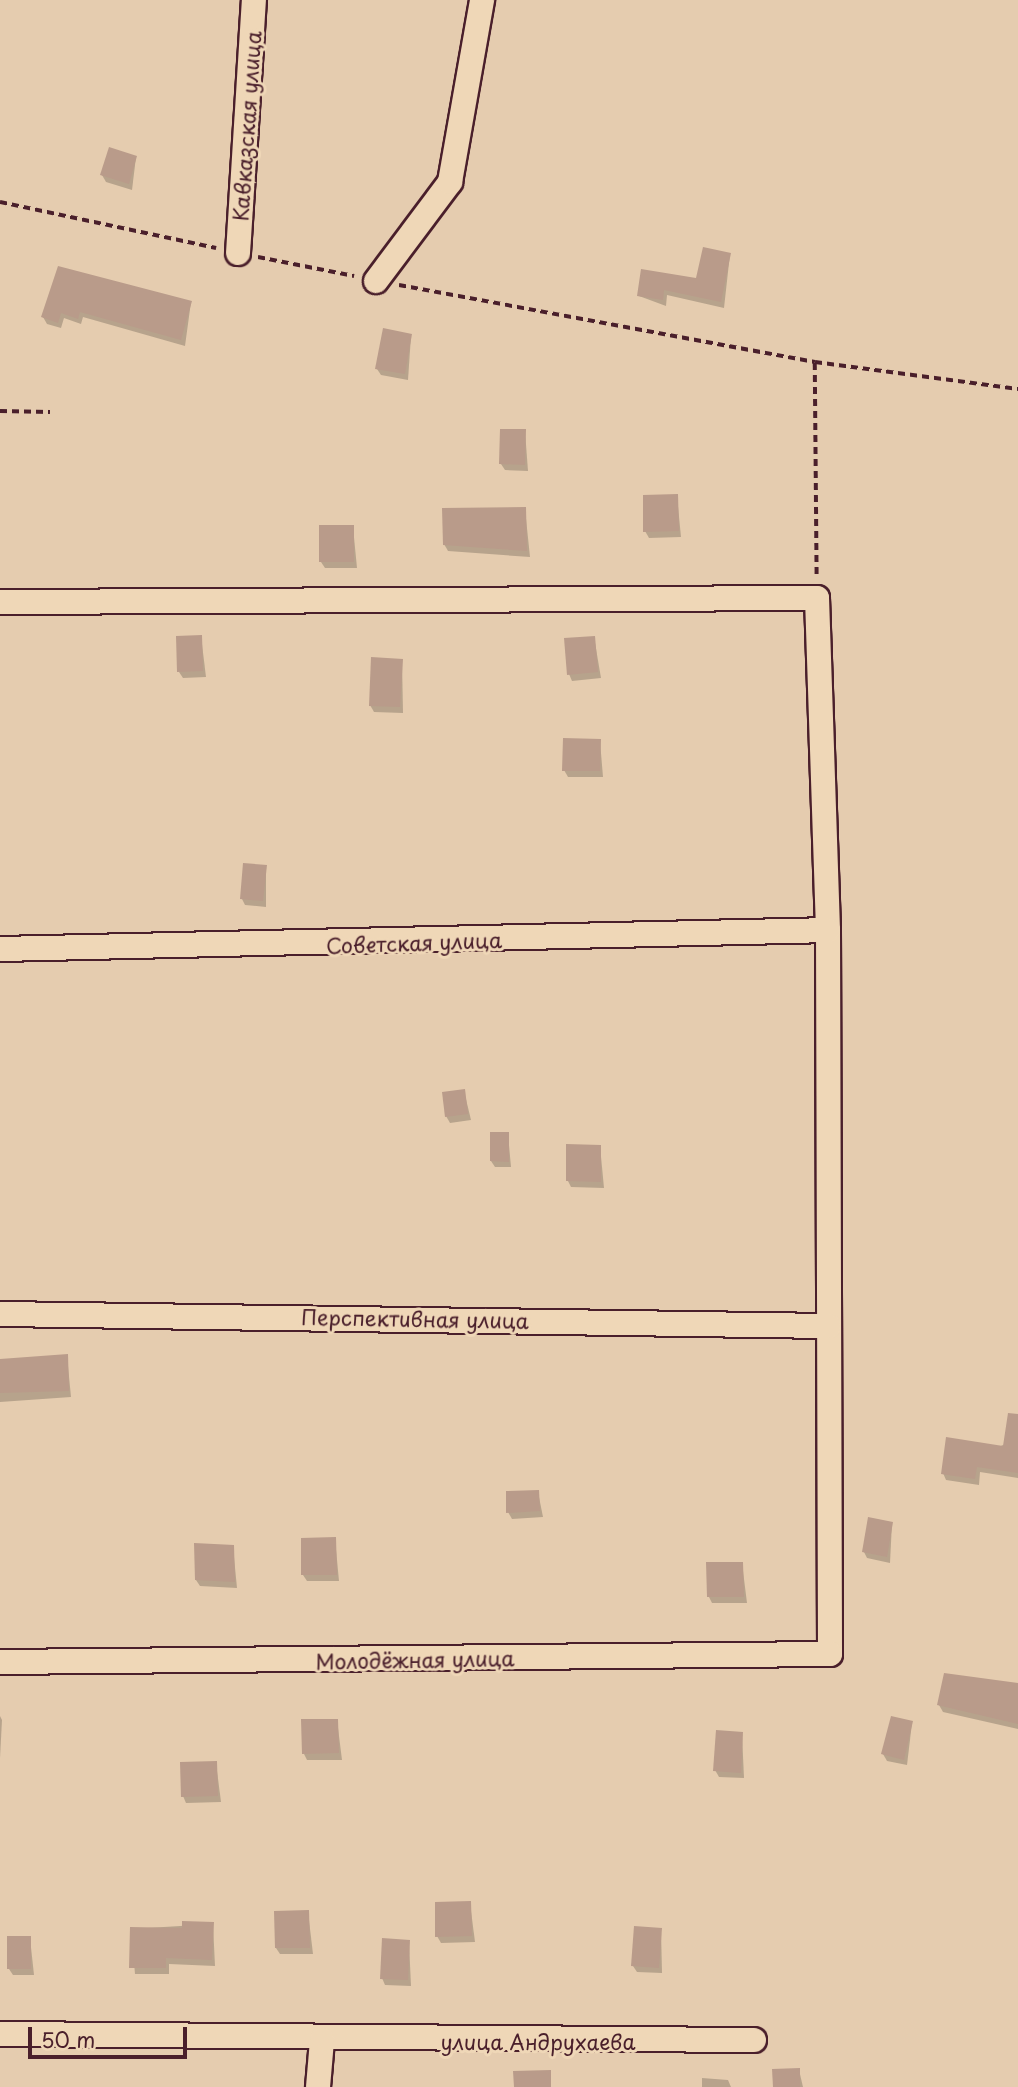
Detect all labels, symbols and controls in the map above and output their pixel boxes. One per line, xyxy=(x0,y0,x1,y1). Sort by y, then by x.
street label: Кавказская улица xyxy=(227,29,265,223)
street label: Советская улица xyxy=(325,926,503,958)
street label: Перспективная улица xyxy=(300,1303,530,1333)
street label: Молодёжная улица xyxy=(315,1645,515,1673)
scale bar xyxy=(32,2014,191,2058)
text: 50 m xyxy=(41,2023,95,2055)
street label: улица Андрухаева xyxy=(440,2028,636,2054)

